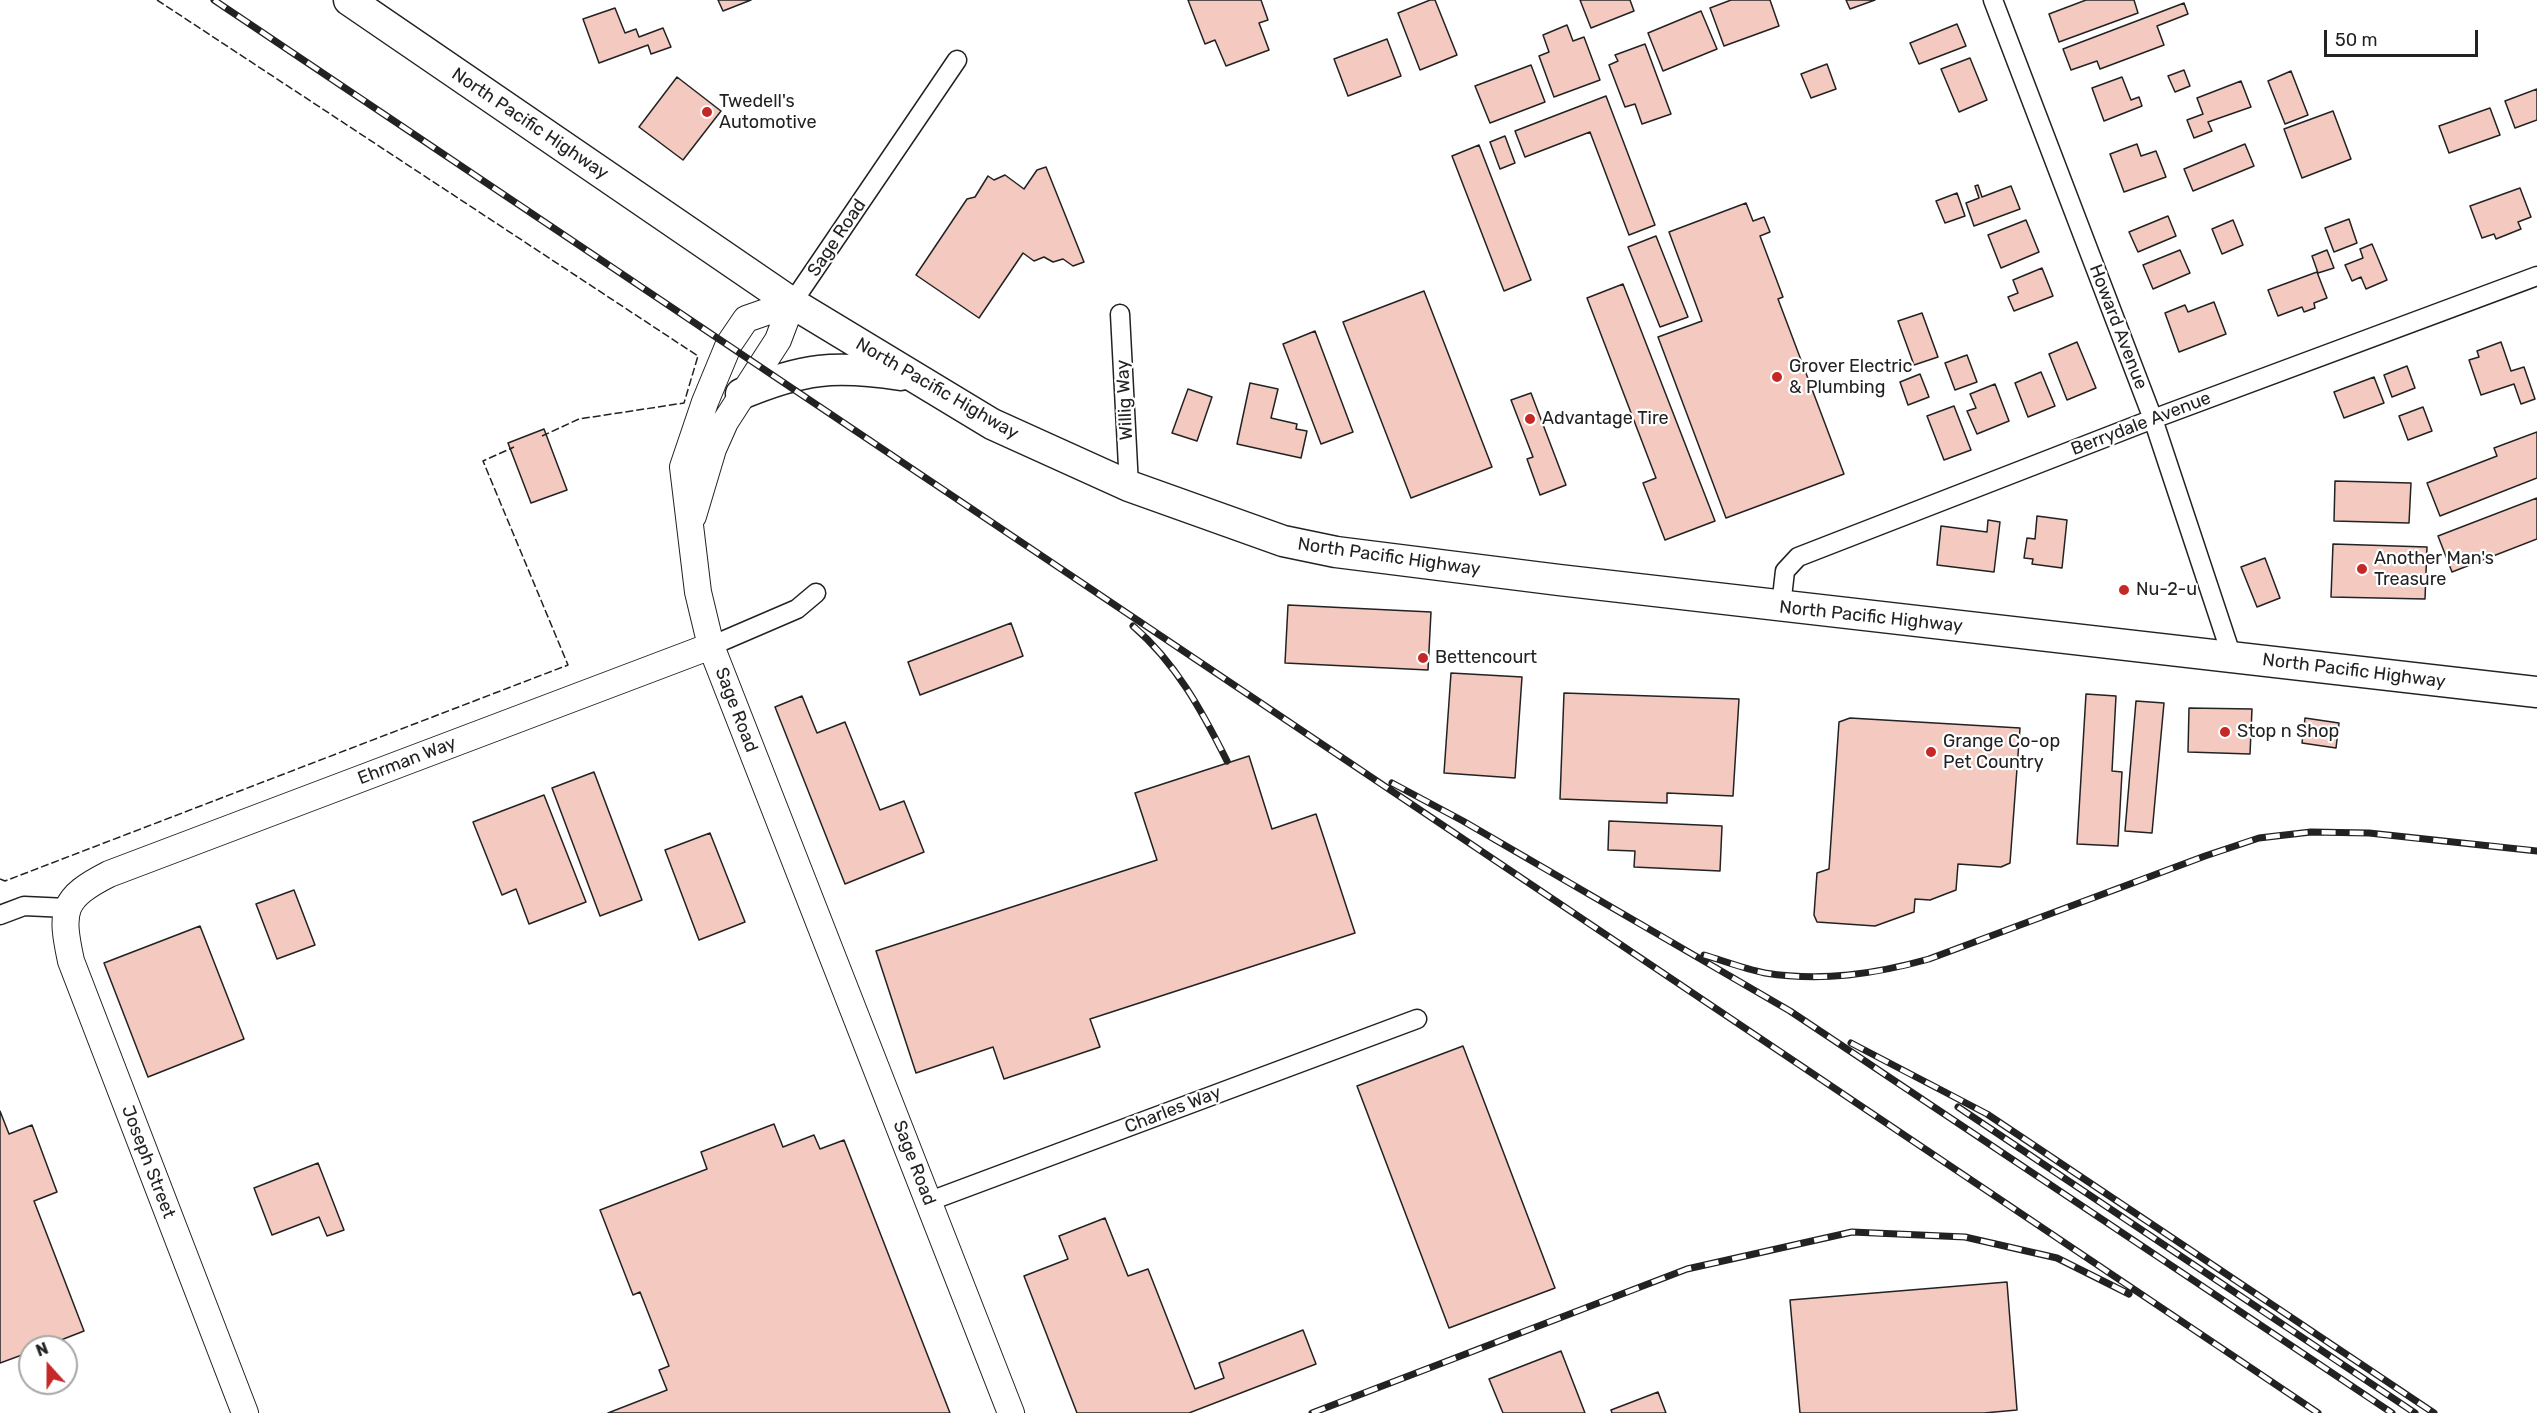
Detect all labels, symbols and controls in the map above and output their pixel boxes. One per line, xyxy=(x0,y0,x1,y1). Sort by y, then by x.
scale bar xyxy=(2327,18,2482,56)
text: 50 m xyxy=(2335,29,2378,51)
street label: North Pacific Highway xyxy=(447,63,613,185)
place label: Twedell's Automotive xyxy=(719,91,817,134)
marker: Twedell's Automotive xyxy=(700,105,714,119)
street label: Sage Road xyxy=(803,195,871,281)
street label: Howard Avenue xyxy=(2084,262,2152,392)
street label: North Pacific Highway xyxy=(852,334,1022,444)
place label: Grover Electric & Plumbing xyxy=(1789,356,1912,398)
street label: Willig Way xyxy=(1112,359,1138,441)
marker: Grover Electric & Plumbing xyxy=(1770,370,1784,384)
street label: Berrydale Avenue xyxy=(2068,387,2214,461)
place label: Advantage Tire xyxy=(1542,408,1669,430)
marker: Advantage Tire xyxy=(1523,412,1537,426)
street label: North Pacific Highway xyxy=(1296,533,1482,581)
place label: Another Man's Treasure xyxy=(2374,548,2494,590)
marker: Another Man's Treasure xyxy=(2355,562,2369,576)
place label: Nu-2-u xyxy=(2136,579,2197,601)
marker: Nu-2-u xyxy=(2117,583,2131,597)
street label: North Pacific Highway xyxy=(1778,597,1964,637)
place label: Bettencourt xyxy=(1435,647,1537,669)
street label: North Pacific Highway xyxy=(2261,649,2447,693)
marker: Bettencourt xyxy=(1416,651,1430,665)
street label: Sage Road xyxy=(710,665,762,755)
place label: Stop n Shop xyxy=(2237,721,2339,743)
marker: Stop n Shop xyxy=(2218,725,2232,739)
place label: Grange Co-op Pet Country xyxy=(1943,731,2060,774)
street label: Ehrman Way xyxy=(355,732,459,790)
marker: Grange Co-op Pet Country xyxy=(1924,745,1938,759)
street label: Charles Way xyxy=(1122,1082,1224,1138)
street label: Joseph Street xyxy=(117,1103,179,1221)
street label: Sage Road xyxy=(888,1118,940,1208)
north arrow xyxy=(18,1335,78,1395)
text: N xyxy=(33,1339,51,1361)

